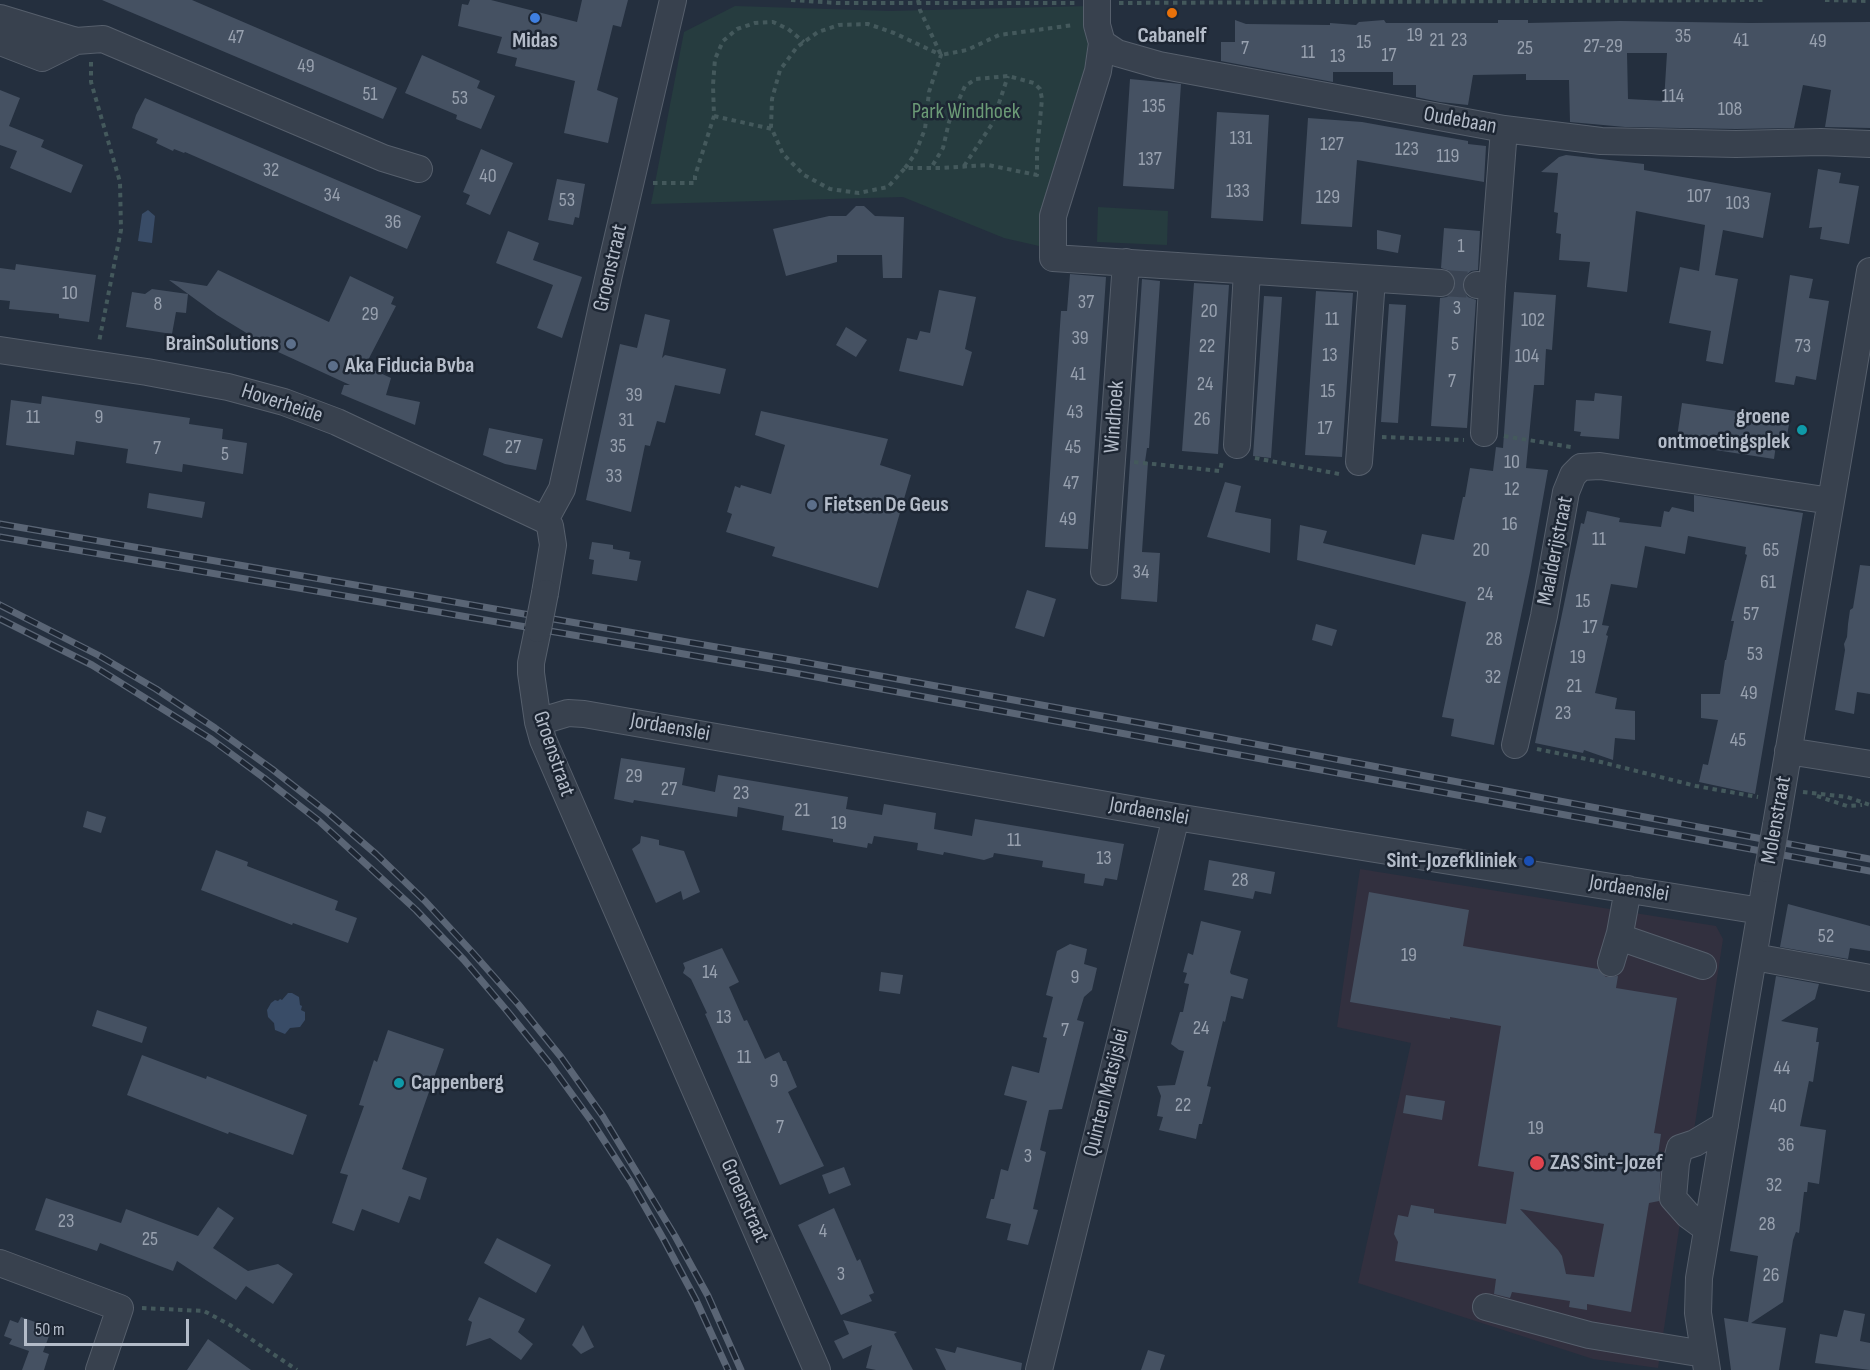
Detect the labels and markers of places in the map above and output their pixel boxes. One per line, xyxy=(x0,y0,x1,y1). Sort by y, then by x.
marker: Cabanelf xyxy=(1165,6,1179,20)
marker: Midas xyxy=(528,11,542,25)
place label: Cabanelf xyxy=(1137,23,1207,49)
place label: Midas xyxy=(512,28,558,54)
place label: BrainSolutions xyxy=(166,331,279,357)
marker: BrainSolutions xyxy=(284,337,298,351)
place label: Aka Fiducia Bvba xyxy=(345,353,474,379)
marker: Aka Fiducia Bvba xyxy=(326,359,340,373)
place label: groene ontmoetingsplek xyxy=(1658,404,1790,456)
marker: groene ontmoetingsplek xyxy=(1795,423,1809,437)
place label: Fietsen De Geus xyxy=(824,492,949,518)
marker: Fietsen De Geus xyxy=(805,498,819,512)
place label: Sint-Jozefkliniek xyxy=(1386,848,1517,874)
marker: Sint-Jozefkliniek xyxy=(1522,854,1536,868)
place label: Cappenberg xyxy=(411,1070,504,1096)
marker: Cappenberg xyxy=(392,1076,406,1090)
place label: ZAS Sint-Jozef xyxy=(1550,1150,1663,1176)
marker: ZAS Sint-Jozef xyxy=(1528,1154,1546,1172)

